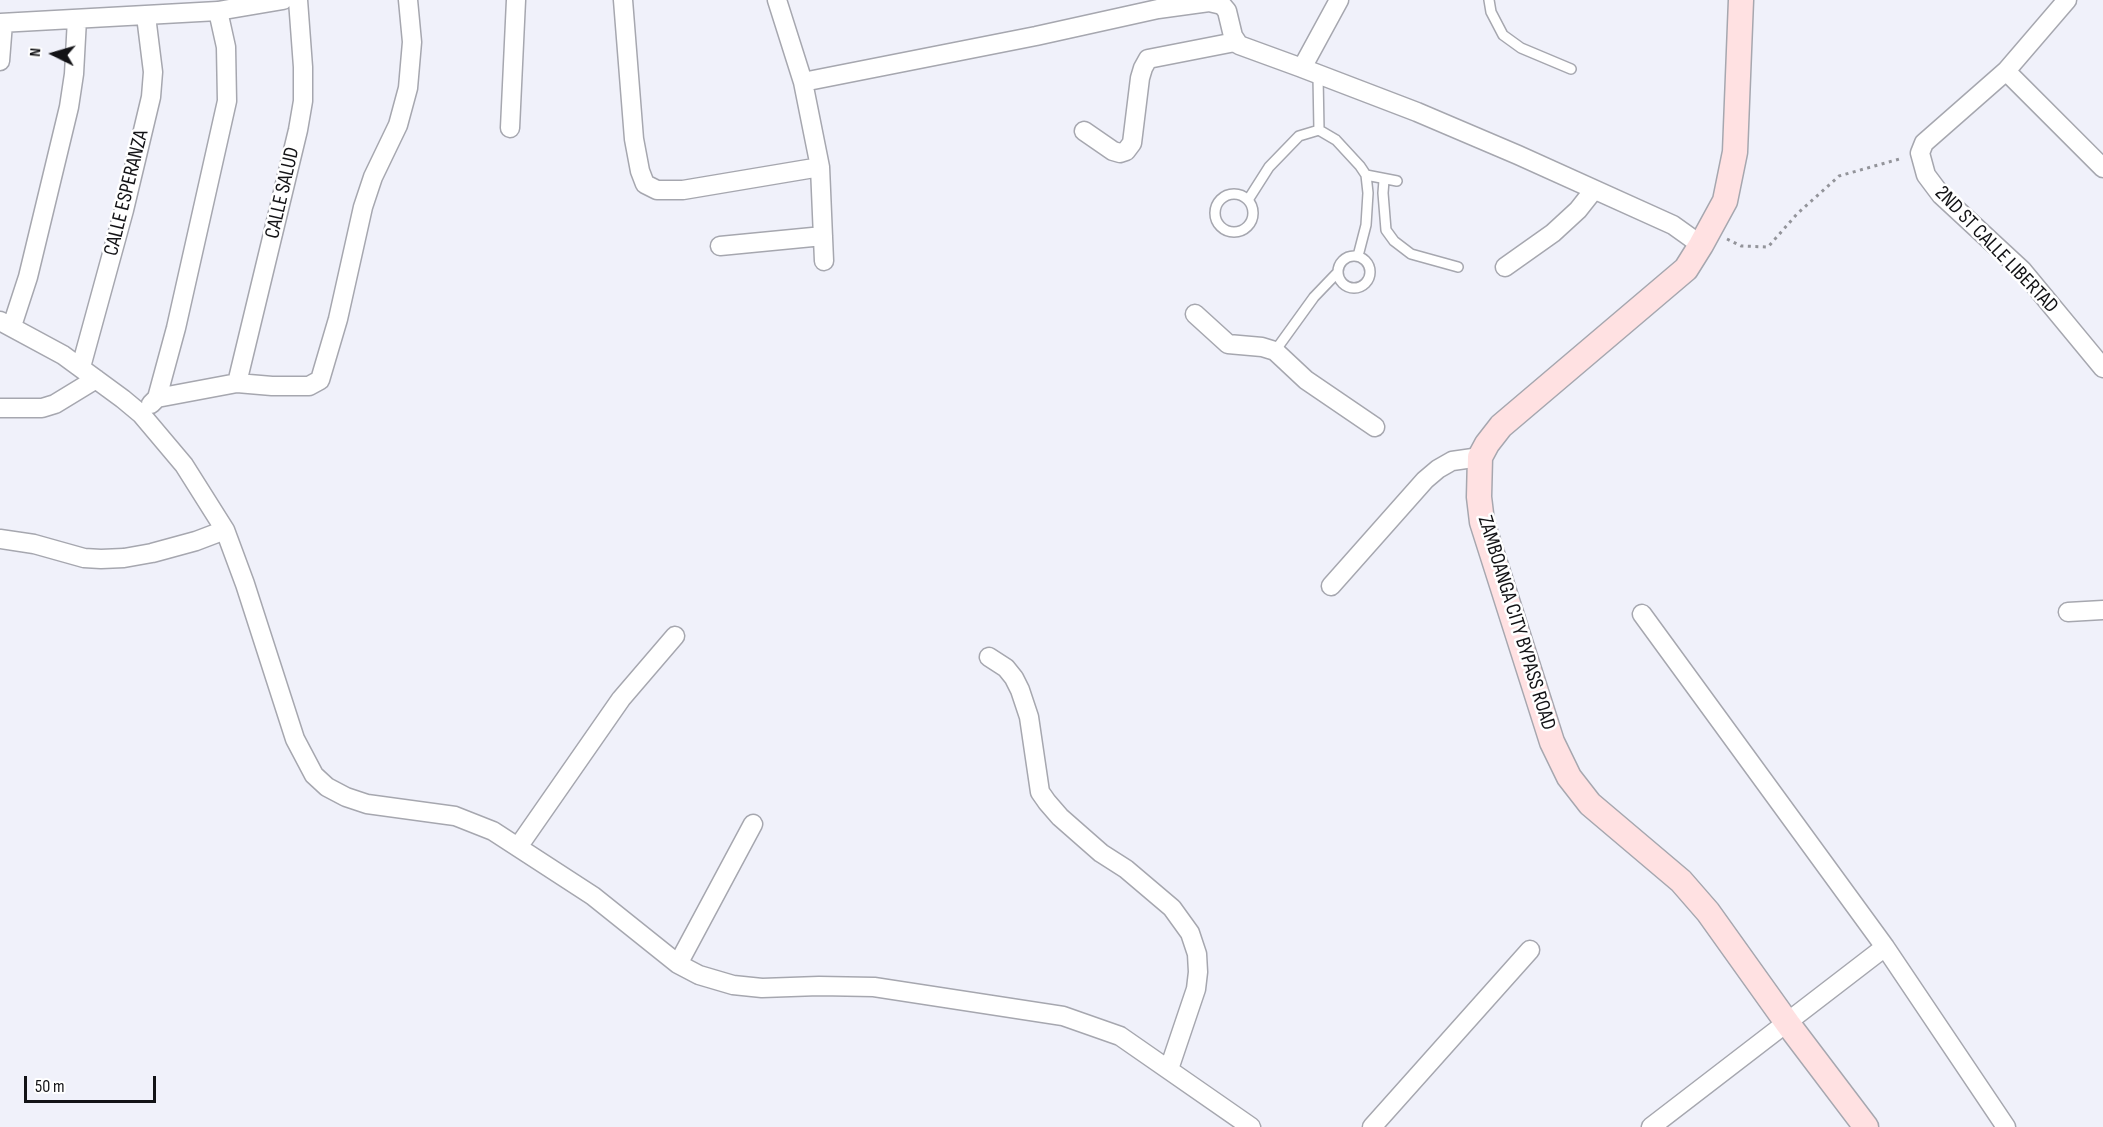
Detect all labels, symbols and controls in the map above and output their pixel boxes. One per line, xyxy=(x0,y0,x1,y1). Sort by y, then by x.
north arrow xyxy=(24,24,84,84)
text: N xyxy=(26,47,45,57)
street label: CALLE ESPERANZA xyxy=(99,127,155,259)
street label: CALLE SALUD xyxy=(260,145,306,241)
street label: 2ND ST CALLE LIBERTAD xyxy=(1929,181,2063,319)
street label: ZAMBOANGA CITY BYPASS ROAD xyxy=(1471,513,1561,733)
scale bar xyxy=(27,1064,159,1102)
text: 50 m xyxy=(35,1076,65,1097)

